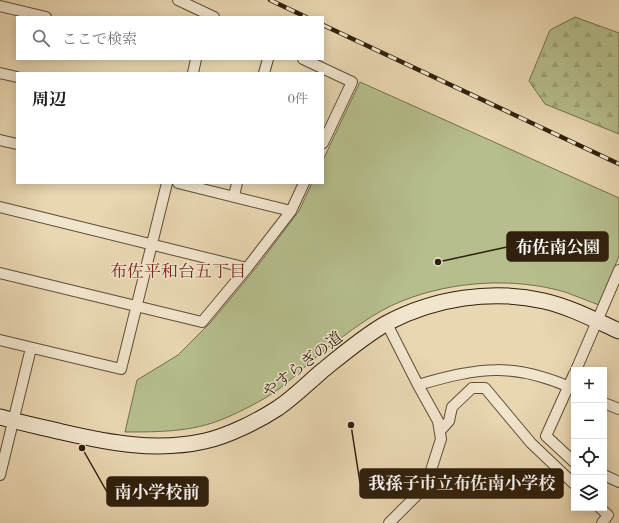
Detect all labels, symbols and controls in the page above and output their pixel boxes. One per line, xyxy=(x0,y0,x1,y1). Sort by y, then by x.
search box xyxy=(16,16,324,60)
icon: search xyxy=(30,27,52,49)
text: ここで検索 xyxy=(62,33,137,48)
text: 周辺 xyxy=(32,92,66,109)
text: 0件 xyxy=(287,93,308,106)
callout: 布佐南公園 xyxy=(507,232,608,261)
text: 布佐南公園 xyxy=(516,238,601,257)
district label: 布佐平和台五丁目 xyxy=(110,262,246,281)
street label: やすらぎの道 xyxy=(259,328,346,401)
map controls xyxy=(571,367,607,511)
button: + xyxy=(571,367,607,403)
button: − xyxy=(571,403,607,439)
button: locate xyxy=(571,439,607,475)
callout: 我孫子市立布佐南小学校 xyxy=(360,469,563,498)
text: 我孫子市立布佐南小学校 xyxy=(369,474,556,493)
button: layers xyxy=(571,475,607,511)
callout: 南小学校前 xyxy=(107,477,208,506)
text: 南小学校前 xyxy=(115,483,200,502)

